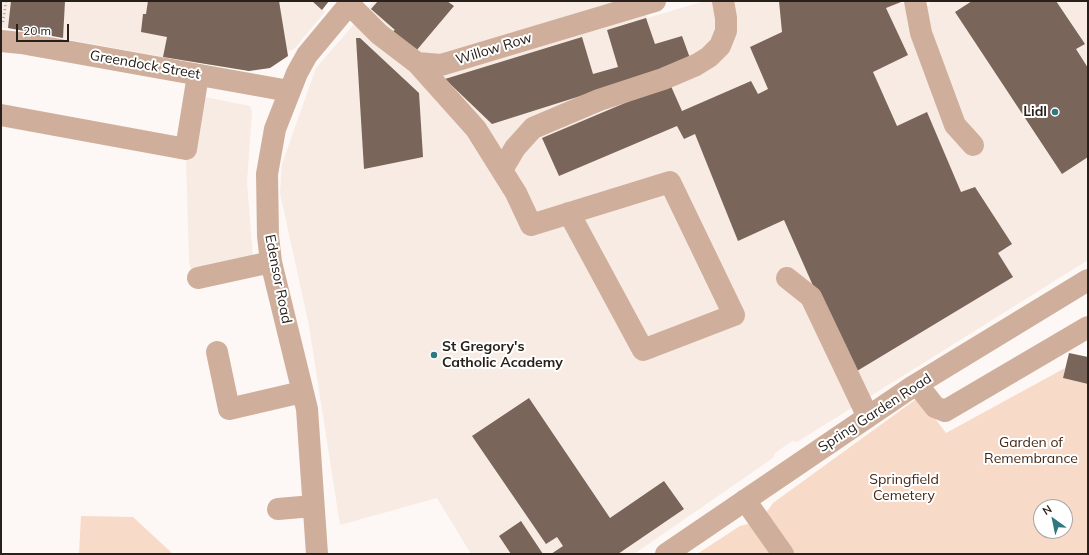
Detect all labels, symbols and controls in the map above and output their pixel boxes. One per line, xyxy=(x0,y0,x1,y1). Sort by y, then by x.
scale bar xyxy=(18,16,71,42)
text: 20 m xyxy=(23,23,51,38)
street label: Willow Row xyxy=(454,29,534,69)
street label: Greendock Street xyxy=(89,47,201,83)
place label: Lidl xyxy=(1023,104,1047,120)
marker: Lidl xyxy=(1050,107,1060,117)
street label: Edensor Road xyxy=(261,233,295,325)
place label: St Gregory's Catholic Academy xyxy=(442,339,563,372)
marker: St Gregory's Catholic Academy xyxy=(429,350,439,360)
street label: Spring Garden Road xyxy=(815,370,935,456)
park label: Garden of Remembrance xyxy=(984,435,1078,468)
park label: Springfield Cemetery xyxy=(869,472,939,504)
north arrow xyxy=(1033,499,1073,539)
text: N xyxy=(1040,502,1054,518)

